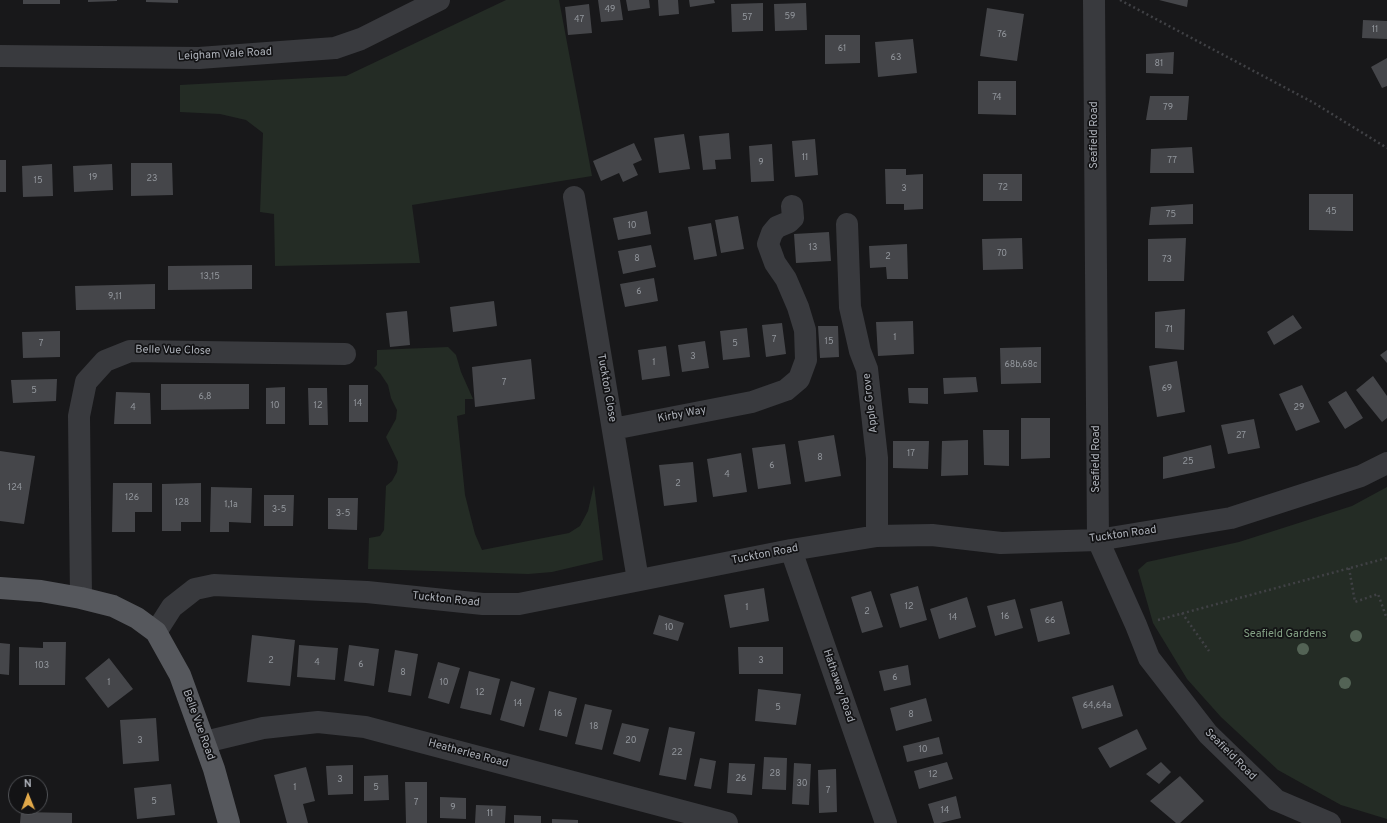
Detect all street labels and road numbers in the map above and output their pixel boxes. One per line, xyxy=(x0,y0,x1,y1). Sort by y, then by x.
street label: Leigham Vale Road xyxy=(178,46,272,64)
street label: Seafield Road xyxy=(1088,101,1102,169)
street label: Belle Vue Close xyxy=(135,344,211,358)
street label: Tuckton Close xyxy=(593,353,619,423)
street label: Apple Grove xyxy=(861,372,881,434)
street label: Kirby Way xyxy=(657,404,707,426)
street label: Seafield Road xyxy=(1090,425,1104,493)
street label: Tuckton Road xyxy=(1089,524,1157,546)
street label: Tuckton Road xyxy=(731,542,799,568)
street label: Tuckton Road xyxy=(412,590,480,610)
street label: Hathaway Road xyxy=(819,648,857,724)
street label: Belle Vue Road xyxy=(179,688,217,762)
street label: Seafield Road xyxy=(1201,726,1259,784)
street label: Heatherlea Road xyxy=(427,737,509,771)

